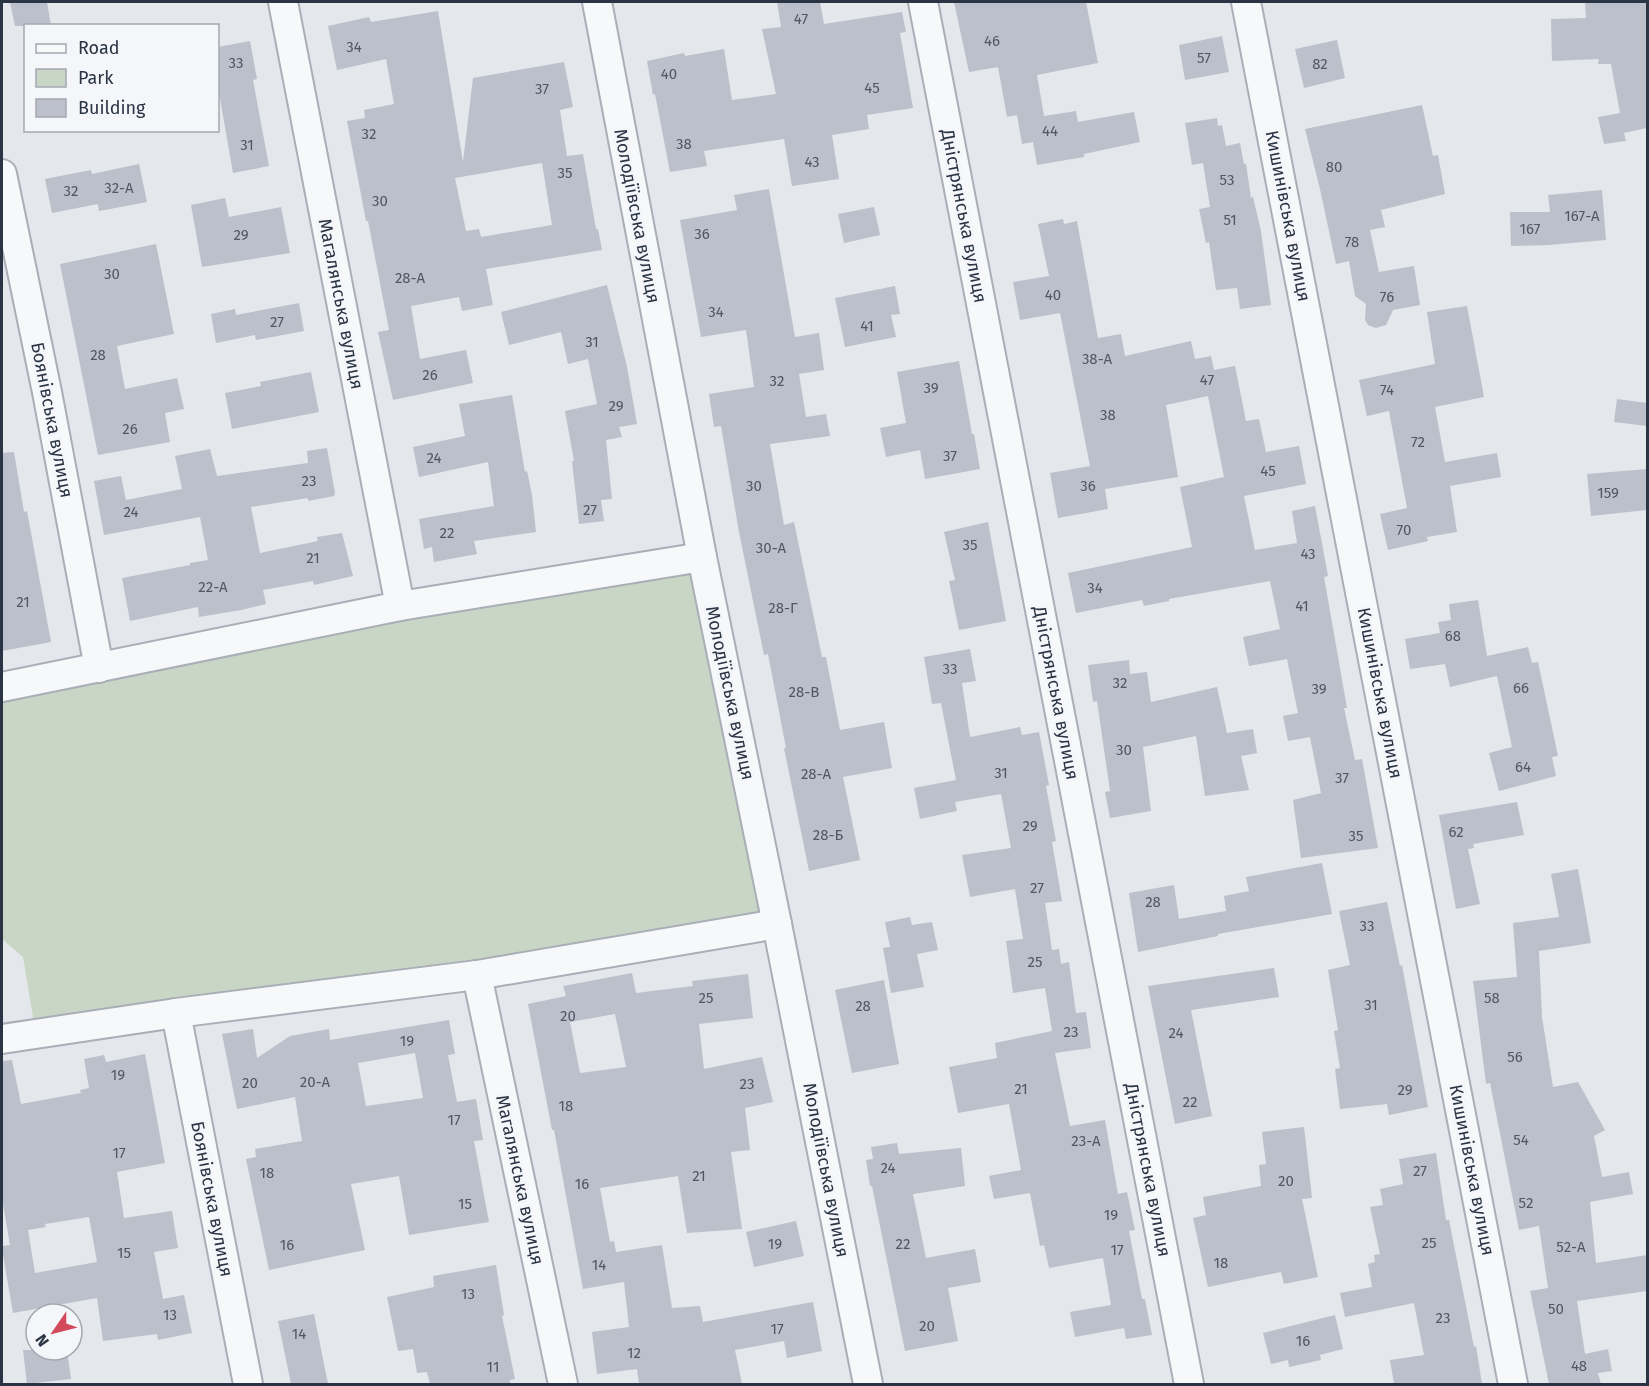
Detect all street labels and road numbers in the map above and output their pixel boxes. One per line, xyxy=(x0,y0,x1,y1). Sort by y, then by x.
street label: Дністрянська вулиця xyxy=(936,126,992,305)
street label: Молодіївська вулиця xyxy=(609,127,665,305)
street label: Кишинівська вулиця xyxy=(1261,128,1315,304)
street label: Магалянська вулиця xyxy=(314,217,368,391)
street label: Боянівська вулиця xyxy=(26,340,78,500)
street label: Дністрянська вулиця xyxy=(1028,603,1084,782)
street label: Молодіївська вулиця xyxy=(701,604,759,782)
street label: Кишинівська вулиця xyxy=(1353,605,1407,781)
street label: Дністрянська вулиця xyxy=(1120,1080,1176,1259)
street label: Молодіївська вулиця xyxy=(798,1081,854,1259)
street label: Кишинівська вулиця xyxy=(1445,1082,1499,1258)
street label: Магалянська вулиця xyxy=(491,1093,549,1267)
street label: Боянівська вулиця xyxy=(186,1119,238,1279)

